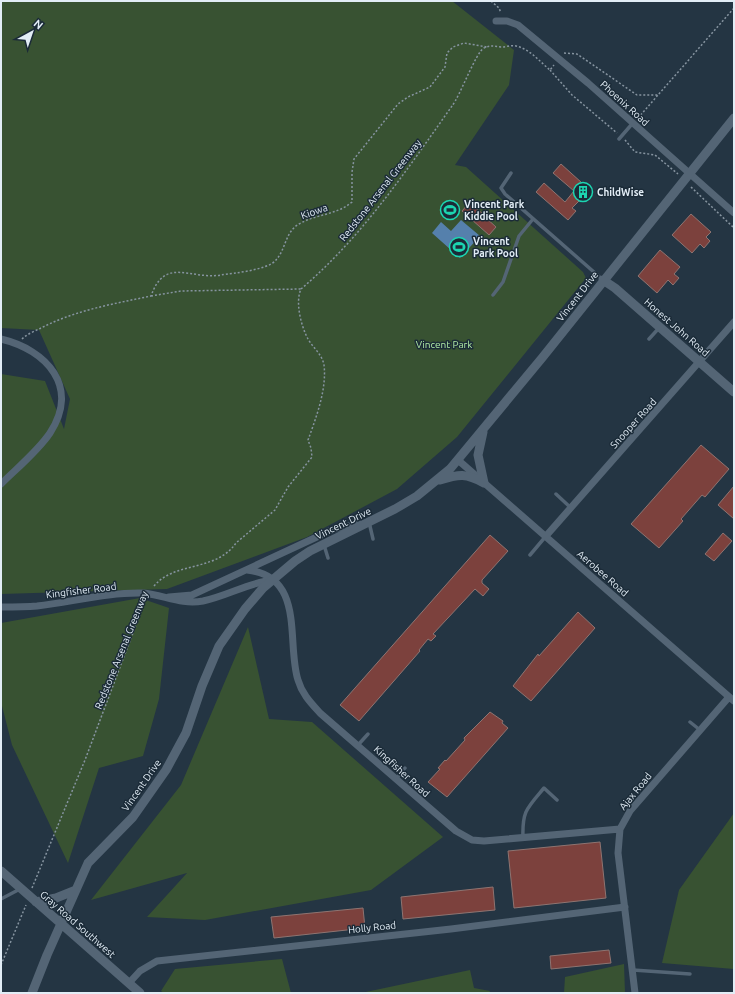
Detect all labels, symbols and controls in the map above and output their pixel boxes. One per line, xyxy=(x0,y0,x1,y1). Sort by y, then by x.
north arrow xyxy=(12,12,52,52)
text: N xyxy=(31,17,45,32)
street label: Phoenix Road xyxy=(598,79,651,128)
street label: Redstone Arsenal Greenway xyxy=(337,137,424,243)
building icon: ChildWise xyxy=(572,181,594,203)
place label: ChildWise xyxy=(597,187,644,198)
sports icon: Vincent Park Kiddie Pool xyxy=(439,199,461,221)
place label: Vincent Park Kiddie Pool xyxy=(464,199,525,222)
street label: Kiowa xyxy=(299,202,329,221)
sports icon: Vincent Park Pool xyxy=(448,236,470,258)
place label: Vincent Park Pool xyxy=(473,236,518,259)
street label: Vincent Drive xyxy=(554,269,600,324)
street label: Honest John Road xyxy=(642,296,711,359)
park label: Vincent Park xyxy=(416,339,472,350)
street label: Snooper Road xyxy=(608,396,659,450)
street label: Vincent Drive xyxy=(314,505,373,542)
street label: Aerobee Road xyxy=(575,548,630,599)
street label: Kingfisher Road xyxy=(45,581,117,600)
street label: Redstone Arsenal Greenway xyxy=(93,590,150,711)
street label: Kingfisher Road xyxy=(372,743,432,799)
street label: Vincent Drive xyxy=(120,757,163,813)
street label: Ajax Road xyxy=(617,770,654,812)
street label: Gray Road Southwest xyxy=(38,889,118,960)
street label: Holly Road xyxy=(348,919,397,935)

